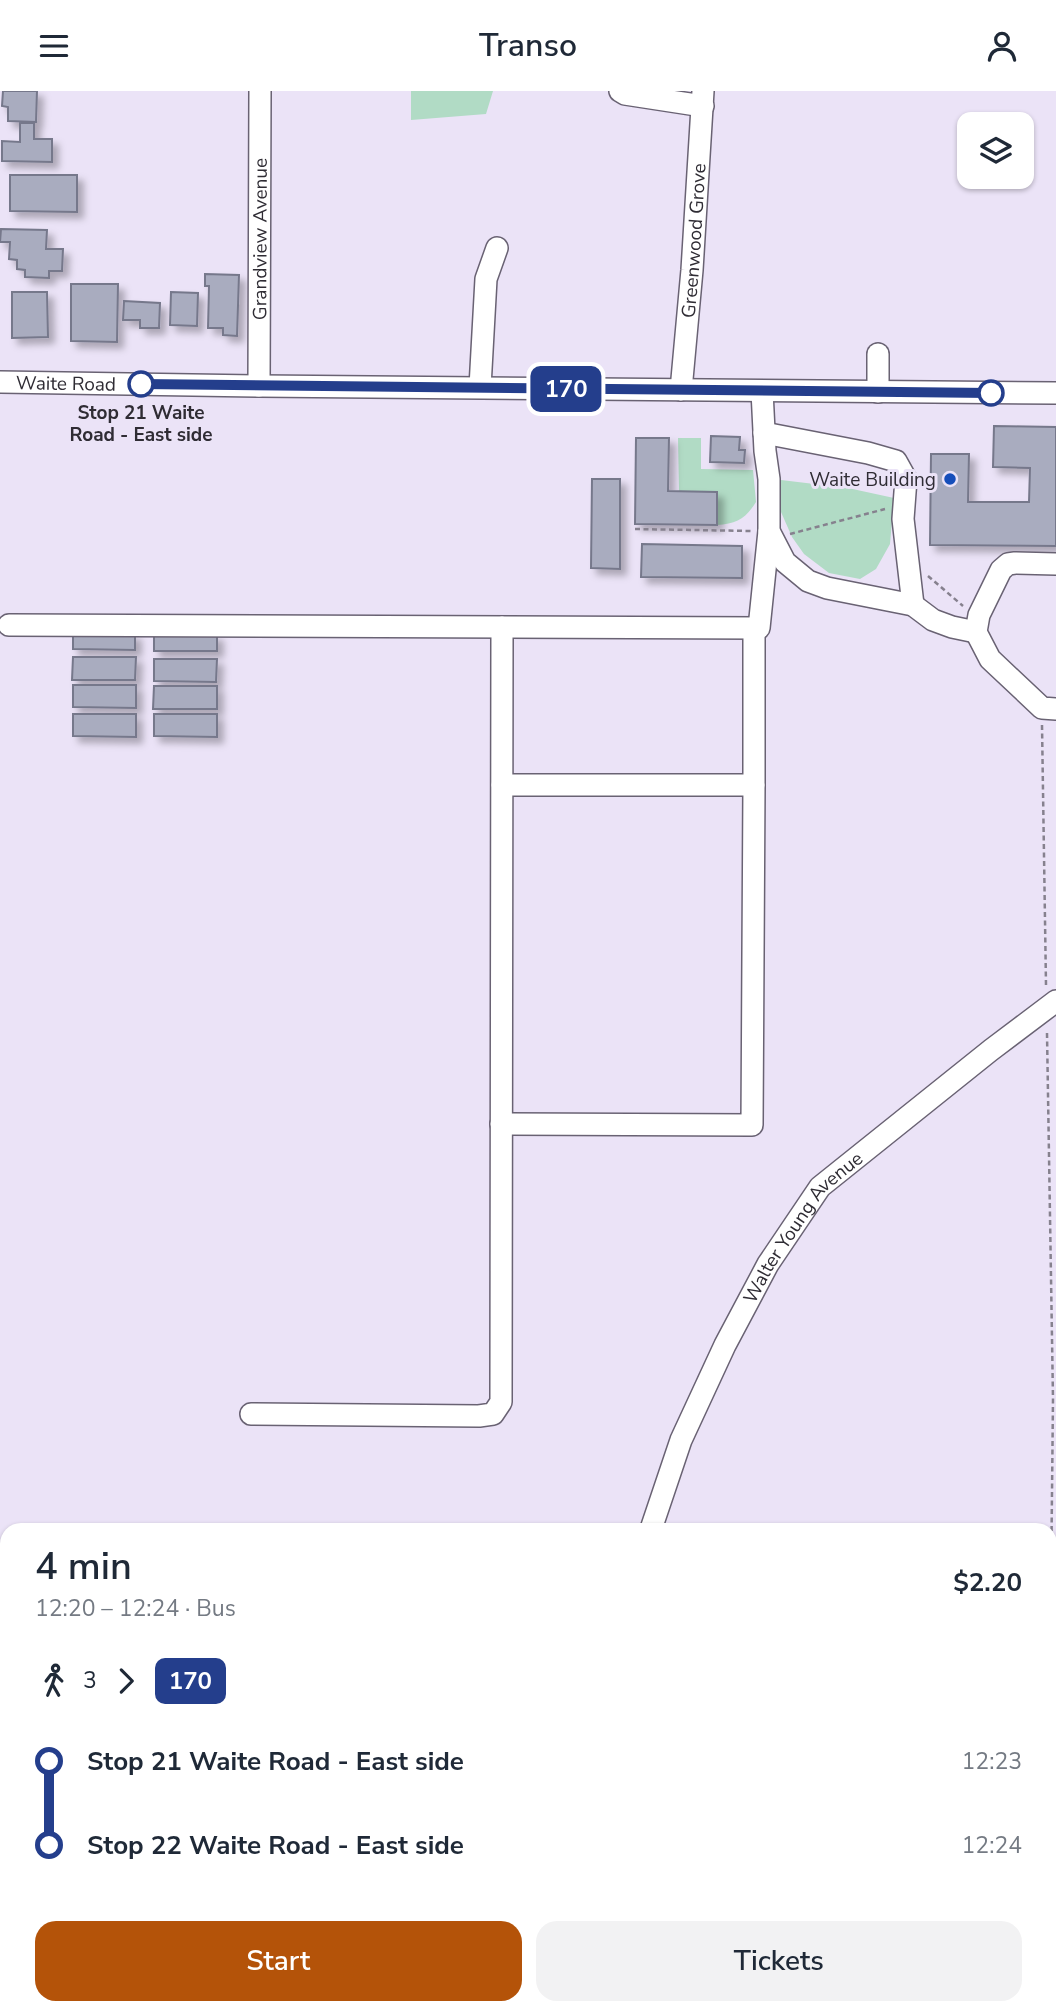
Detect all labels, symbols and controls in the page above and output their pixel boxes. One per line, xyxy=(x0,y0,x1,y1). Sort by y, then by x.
text: Transo xyxy=(479,24,577,67)
icon: menu xyxy=(35,27,73,65)
icon: person xyxy=(983,27,1021,65)
map controls xyxy=(957,112,1034,189)
button: layers xyxy=(957,112,1034,189)
street label: Grandview Avenue xyxy=(247,158,274,320)
street label: Greenwood Grove xyxy=(676,162,713,319)
line badge: 170 xyxy=(526,366,606,412)
street label: Waite Road xyxy=(16,370,116,398)
marker: Stop 21 Waite Road - East side xyxy=(128,371,154,397)
text: 170 xyxy=(544,373,588,405)
unlabelled marker xyxy=(978,380,1004,406)
place label: Stop 21 Waite Road - East side xyxy=(69,400,213,448)
place label: Waite Building xyxy=(809,467,936,493)
marker: Waite Building xyxy=(942,471,958,487)
street label: Walter Young Avenue xyxy=(737,1146,869,1308)
text: 4 min xyxy=(35,1541,132,1592)
text: $2.20 xyxy=(953,1565,1022,1600)
text: 12:20 – 12:24 · Bus xyxy=(35,1593,236,1624)
icon: walk xyxy=(35,1662,73,1700)
icon: forward xyxy=(107,1662,145,1700)
text: 3 xyxy=(83,1665,97,1696)
text: 170 xyxy=(169,1665,212,1697)
text: Stop 21 Waite Road - East side xyxy=(87,1744,464,1779)
text: 12:23 xyxy=(962,1746,1022,1777)
text: Stop 22 Waite Road - East side xyxy=(87,1828,464,1863)
text: 12:24 xyxy=(962,1830,1022,1861)
button: Start xyxy=(35,1921,522,2001)
button: Tickets xyxy=(536,1921,1022,2001)

